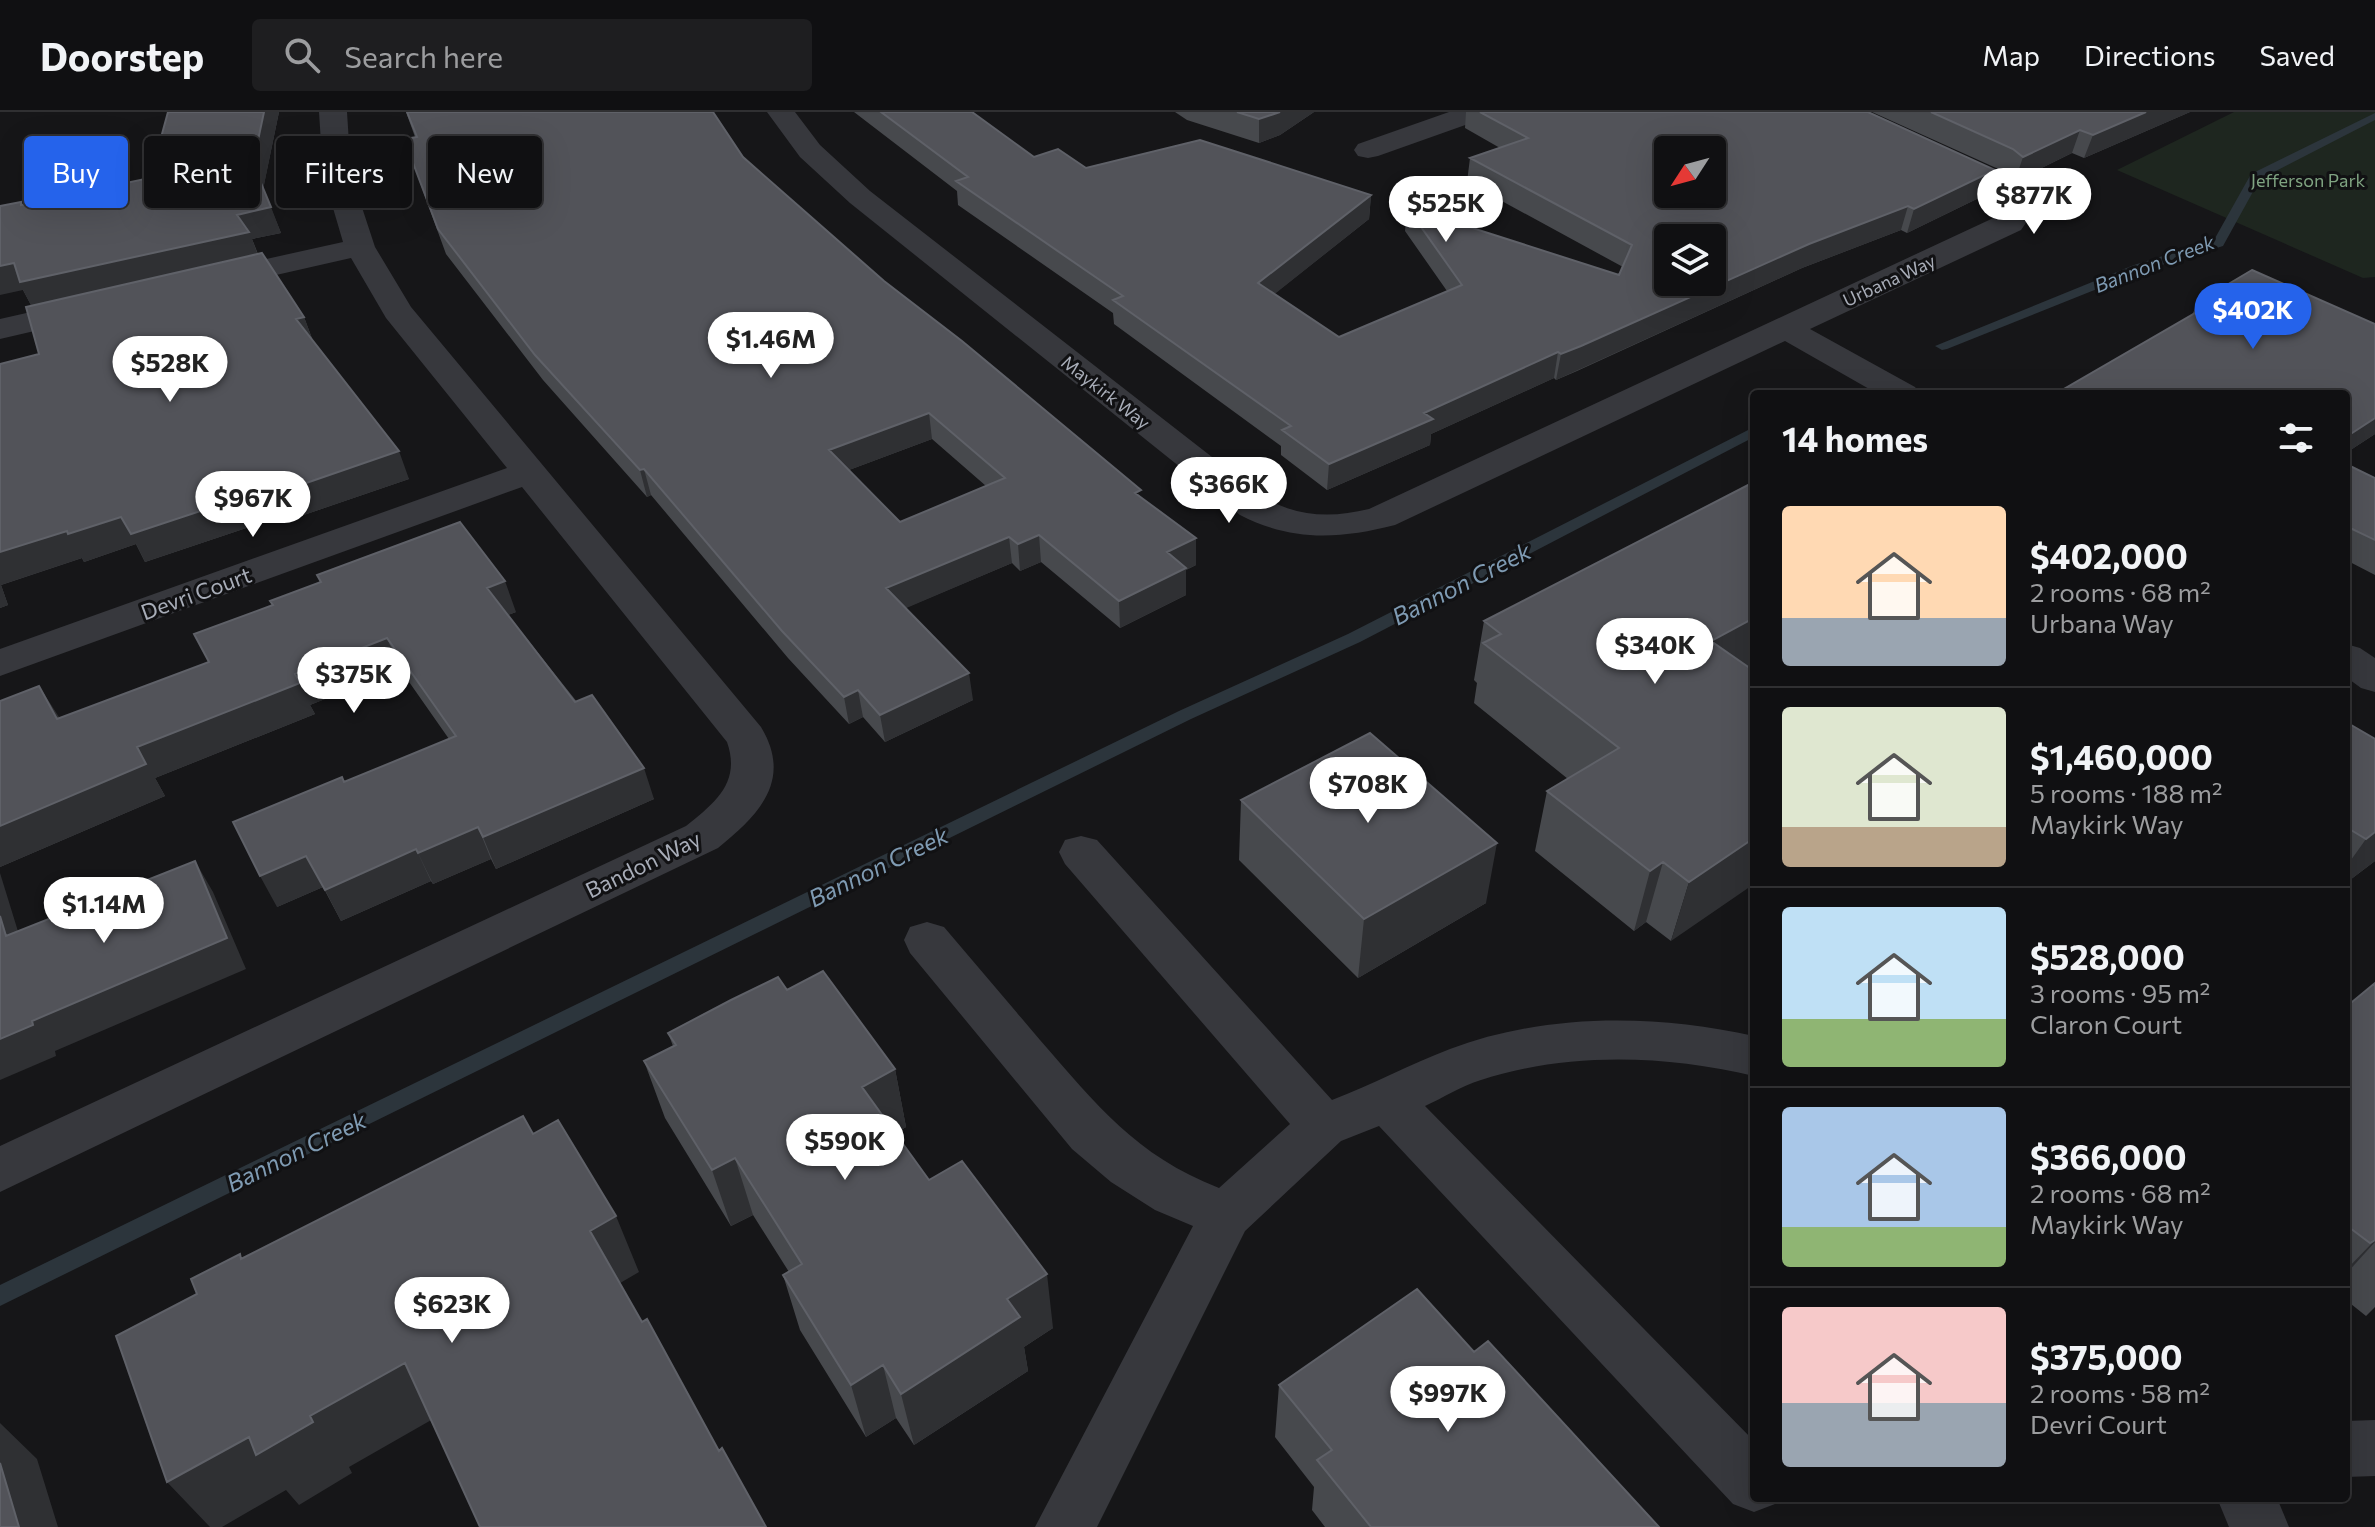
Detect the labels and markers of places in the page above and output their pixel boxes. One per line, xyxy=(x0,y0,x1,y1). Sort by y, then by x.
pin: $877K xyxy=(1978,168,2090,236)
pin: $525K xyxy=(1390,176,1502,244)
pin: $402K xyxy=(2197,283,2309,351)
pin: $1.46M xyxy=(706,312,836,380)
pin: $528K xyxy=(114,336,226,404)
pin: $366K xyxy=(1173,457,1285,525)
pin: $967K xyxy=(197,471,309,539)
pin: $340K xyxy=(1599,618,1711,686)
pin: $375K xyxy=(298,647,410,715)
pin: $708K xyxy=(1312,757,1424,825)
pin: $1.14M xyxy=(39,877,169,945)
pin: $590K xyxy=(789,1114,901,1182)
pin: $623K xyxy=(396,1277,508,1345)
pin: $997K xyxy=(1392,1366,1504,1434)

